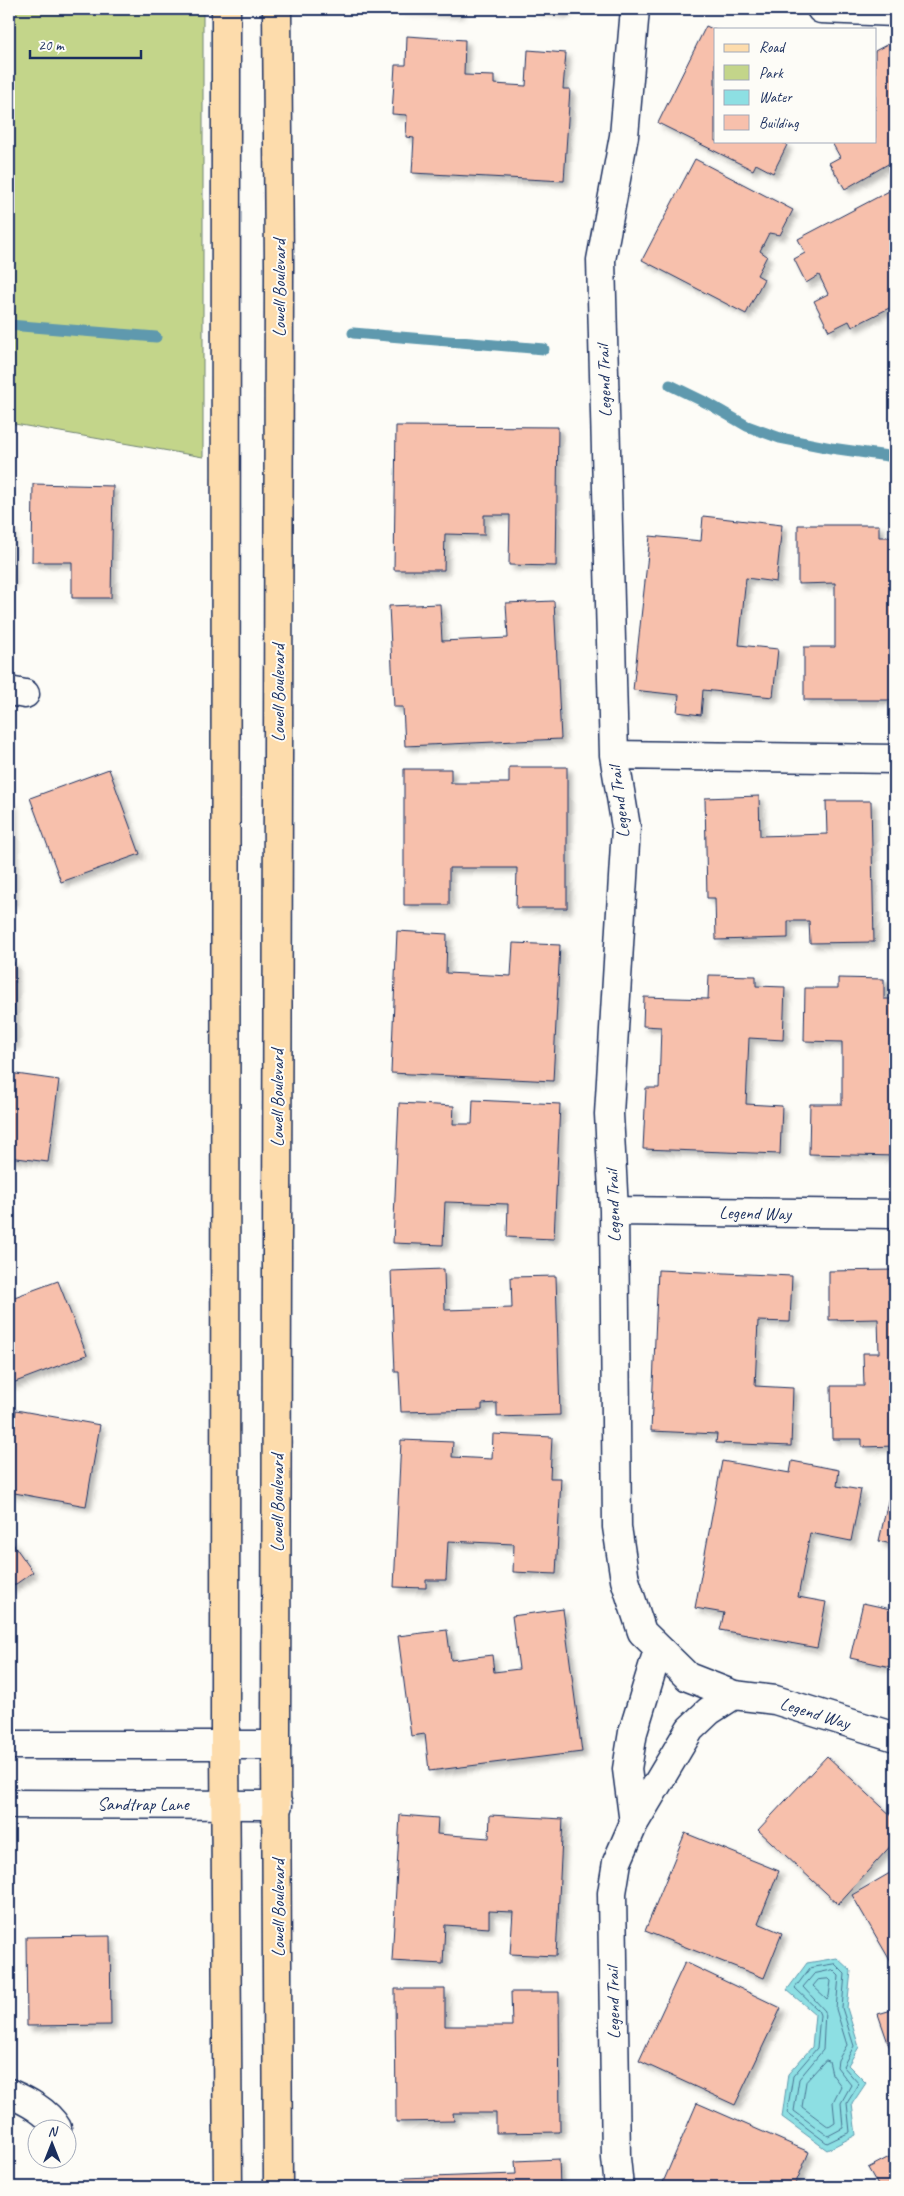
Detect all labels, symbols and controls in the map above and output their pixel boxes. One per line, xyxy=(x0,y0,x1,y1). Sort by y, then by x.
scale bar xyxy=(30,28,141,60)
legend xyxy=(714,28,876,142)
text: 20 m xyxy=(38,36,65,55)
text: Road xyxy=(759,38,786,57)
text: Park xyxy=(759,64,784,83)
text: Water xyxy=(759,88,793,107)
text: Building xyxy=(759,114,799,133)
street label: Lowell Boulevard xyxy=(268,236,290,337)
street label: Legend Trail xyxy=(592,342,616,418)
street label: Lowell Boulevard xyxy=(267,641,289,742)
street label: Legend Trail xyxy=(603,762,634,839)
street label: Lowell Boulevard xyxy=(266,1046,288,1147)
street label: Legend Trail xyxy=(601,1167,625,1243)
street label: Legend Way xyxy=(719,1201,793,1225)
street label: Lowell Boulevard xyxy=(266,1451,288,1552)
street label: Legend Way xyxy=(777,1692,854,1735)
street label: Sandtrap Lane xyxy=(97,1793,190,1815)
street label: Lowell Boulevard xyxy=(267,1856,289,1957)
street label: Legend Trail xyxy=(601,1964,625,2039)
north arrow xyxy=(28,2118,78,2168)
text: N xyxy=(48,2123,59,2140)

